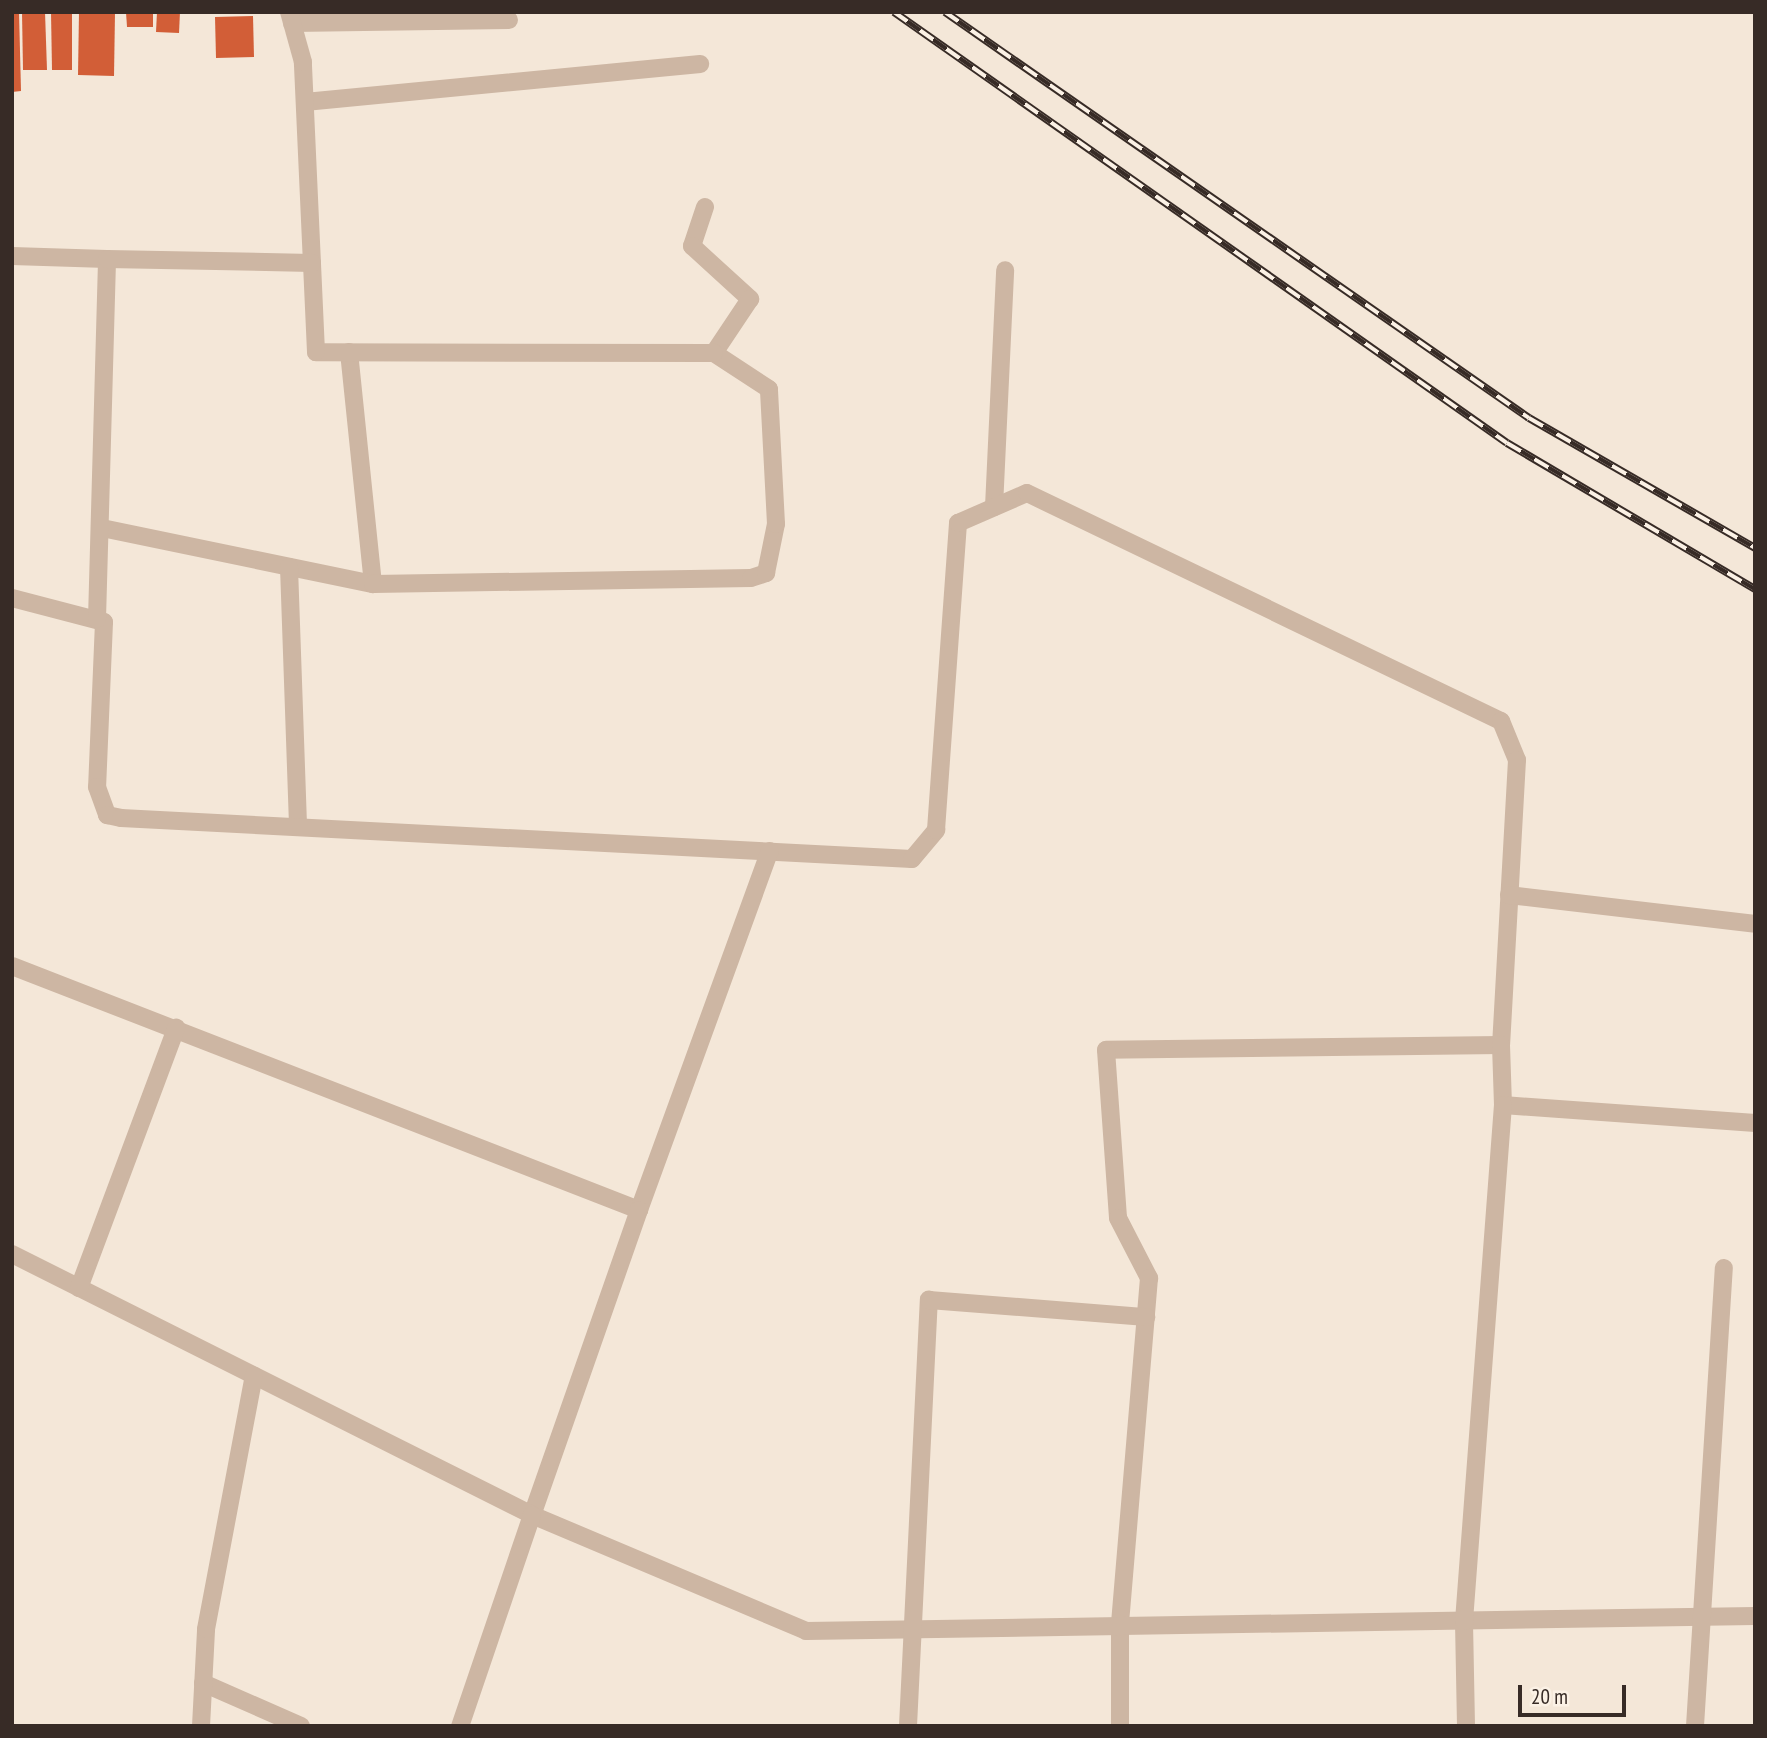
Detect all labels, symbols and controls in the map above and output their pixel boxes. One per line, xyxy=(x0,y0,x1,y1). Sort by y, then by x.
scale bar xyxy=(1522,1672,1630,1716)
text: 20 m xyxy=(1531,1683,1568,1710)

